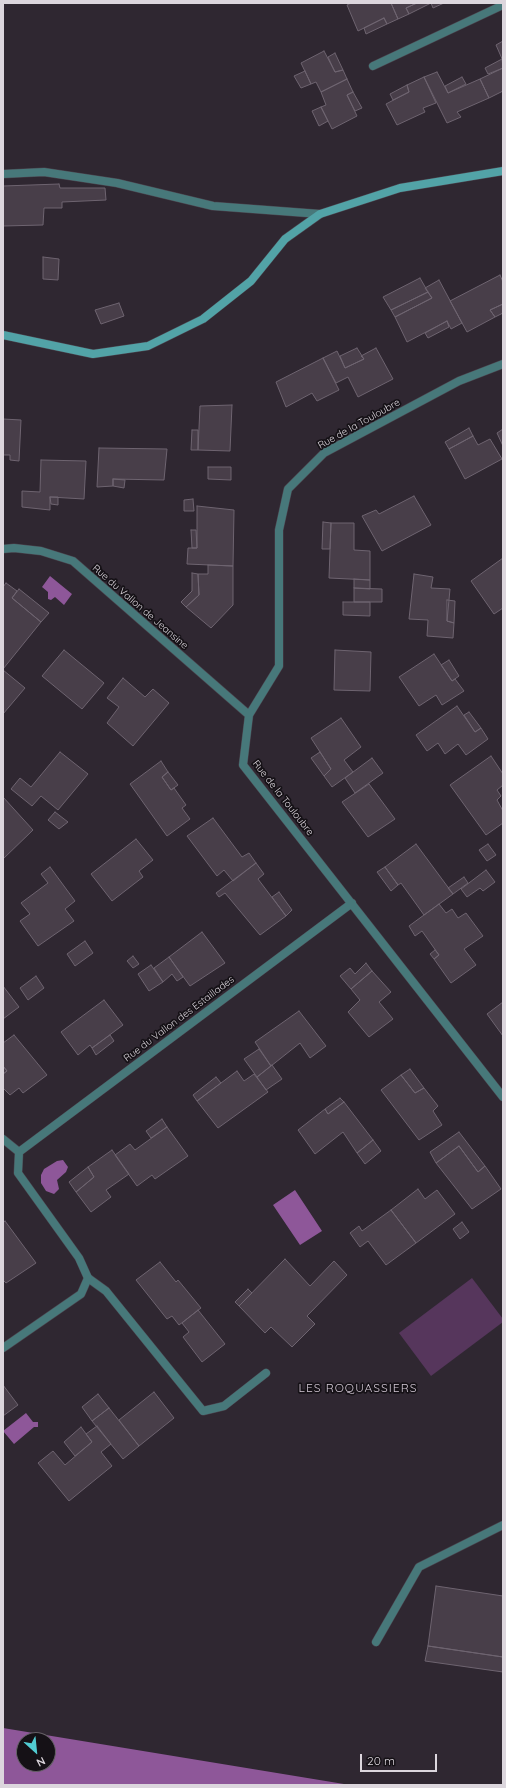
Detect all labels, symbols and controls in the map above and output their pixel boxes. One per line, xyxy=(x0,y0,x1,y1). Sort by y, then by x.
street label: Rue de la Touloubre xyxy=(316,396,402,452)
street label: Rue du Vallon de Jeansine xyxy=(90,562,190,652)
street label: Rue de la Touloubre xyxy=(250,758,316,838)
street label: Rue du Vallon des Estaillades xyxy=(121,974,237,1064)
district label: LES ROQUASSIERS xyxy=(299,1381,417,1395)
north arrow xyxy=(16,1732,56,1772)
scale bar xyxy=(362,1746,439,1772)
text: 20 m xyxy=(367,1753,395,1768)
text: N xyxy=(34,1754,48,1770)

